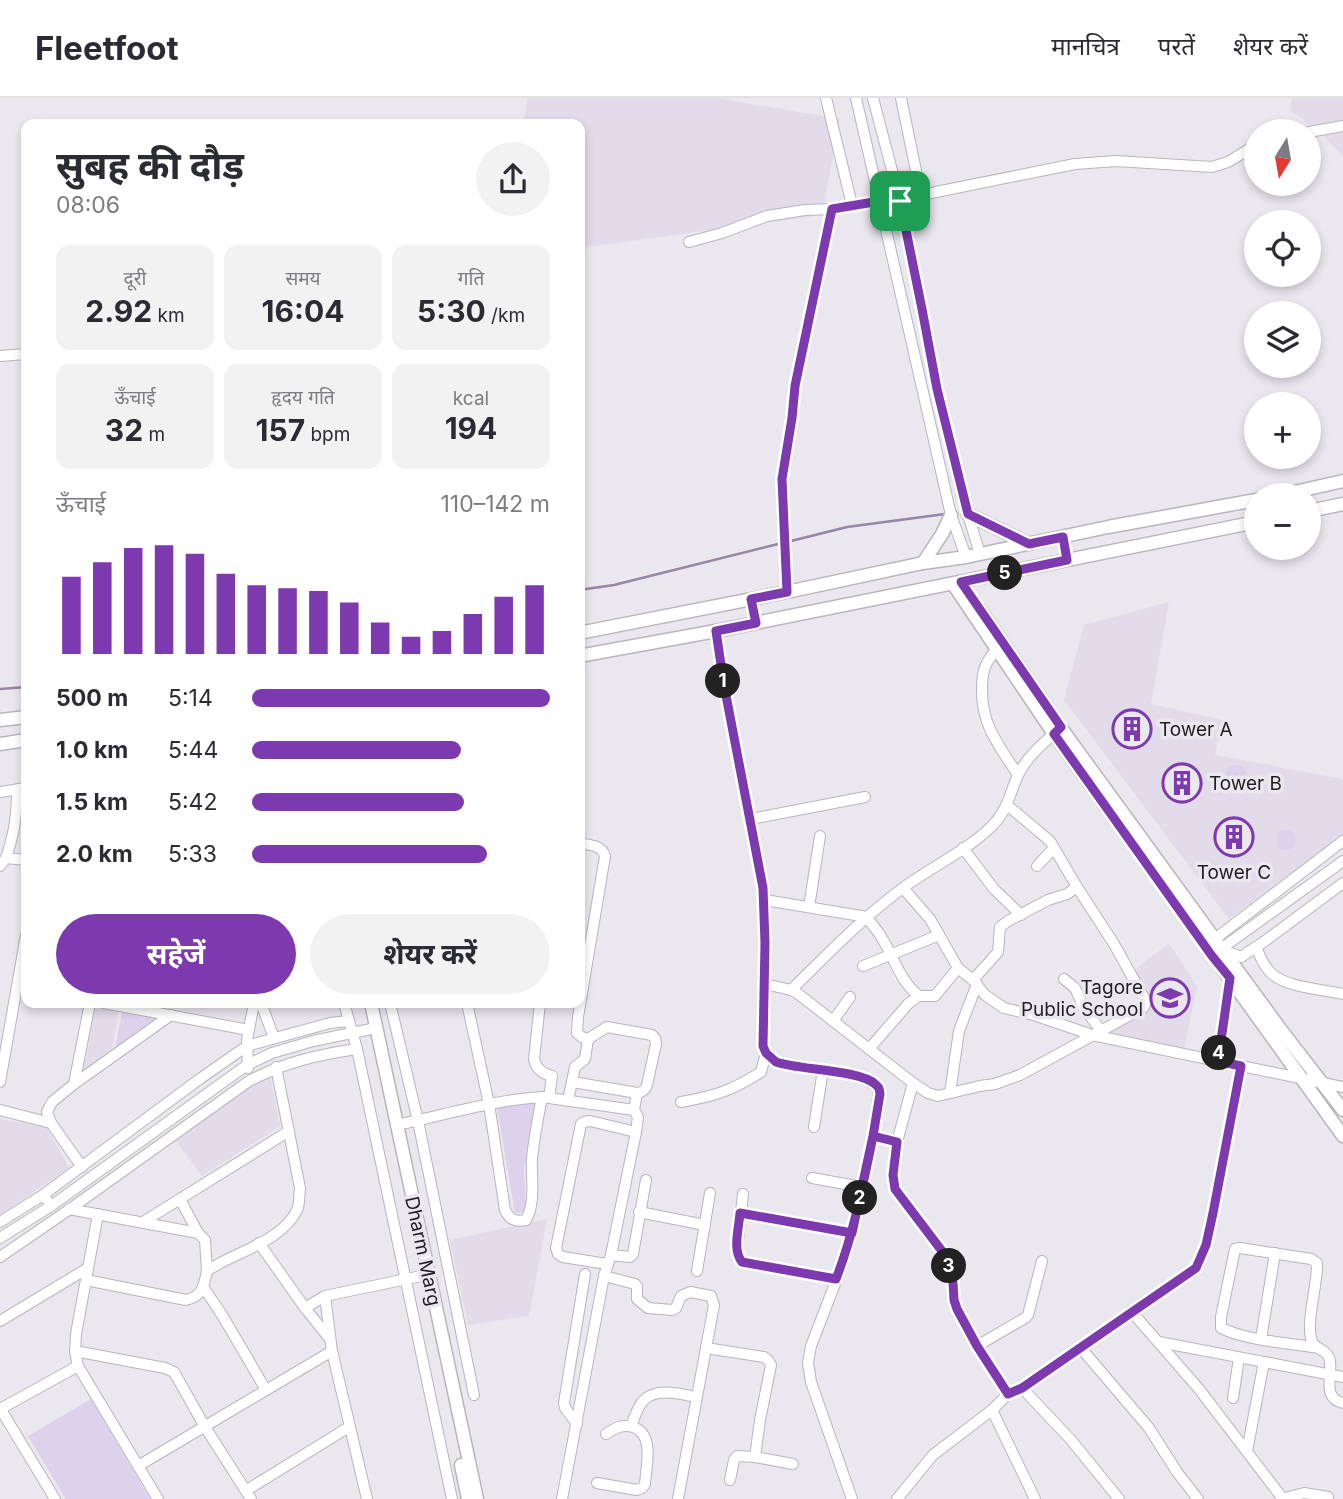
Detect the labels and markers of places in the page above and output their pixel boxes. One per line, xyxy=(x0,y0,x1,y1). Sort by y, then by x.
pin xyxy=(870,171,930,231)
pin: 5 xyxy=(988,556,1023,590)
pin: 1 xyxy=(706,664,740,698)
building icon: Tower A xyxy=(1111,708,1153,750)
place label: Tower A xyxy=(1159,718,1233,741)
building icon: Tower B xyxy=(1161,762,1203,804)
place label: Tower B xyxy=(1209,772,1282,795)
building icon: Tower C xyxy=(1213,816,1255,858)
place label: Tower C xyxy=(1197,861,1271,884)
place label: Tagore Public School xyxy=(1021,976,1143,1021)
school or university icon: Tagore Public School xyxy=(1149,977,1191,1019)
pin: 4 xyxy=(1202,1035,1236,1070)
pin: 2 xyxy=(842,1180,878,1216)
pin: 3 xyxy=(932,1248,967,1284)

